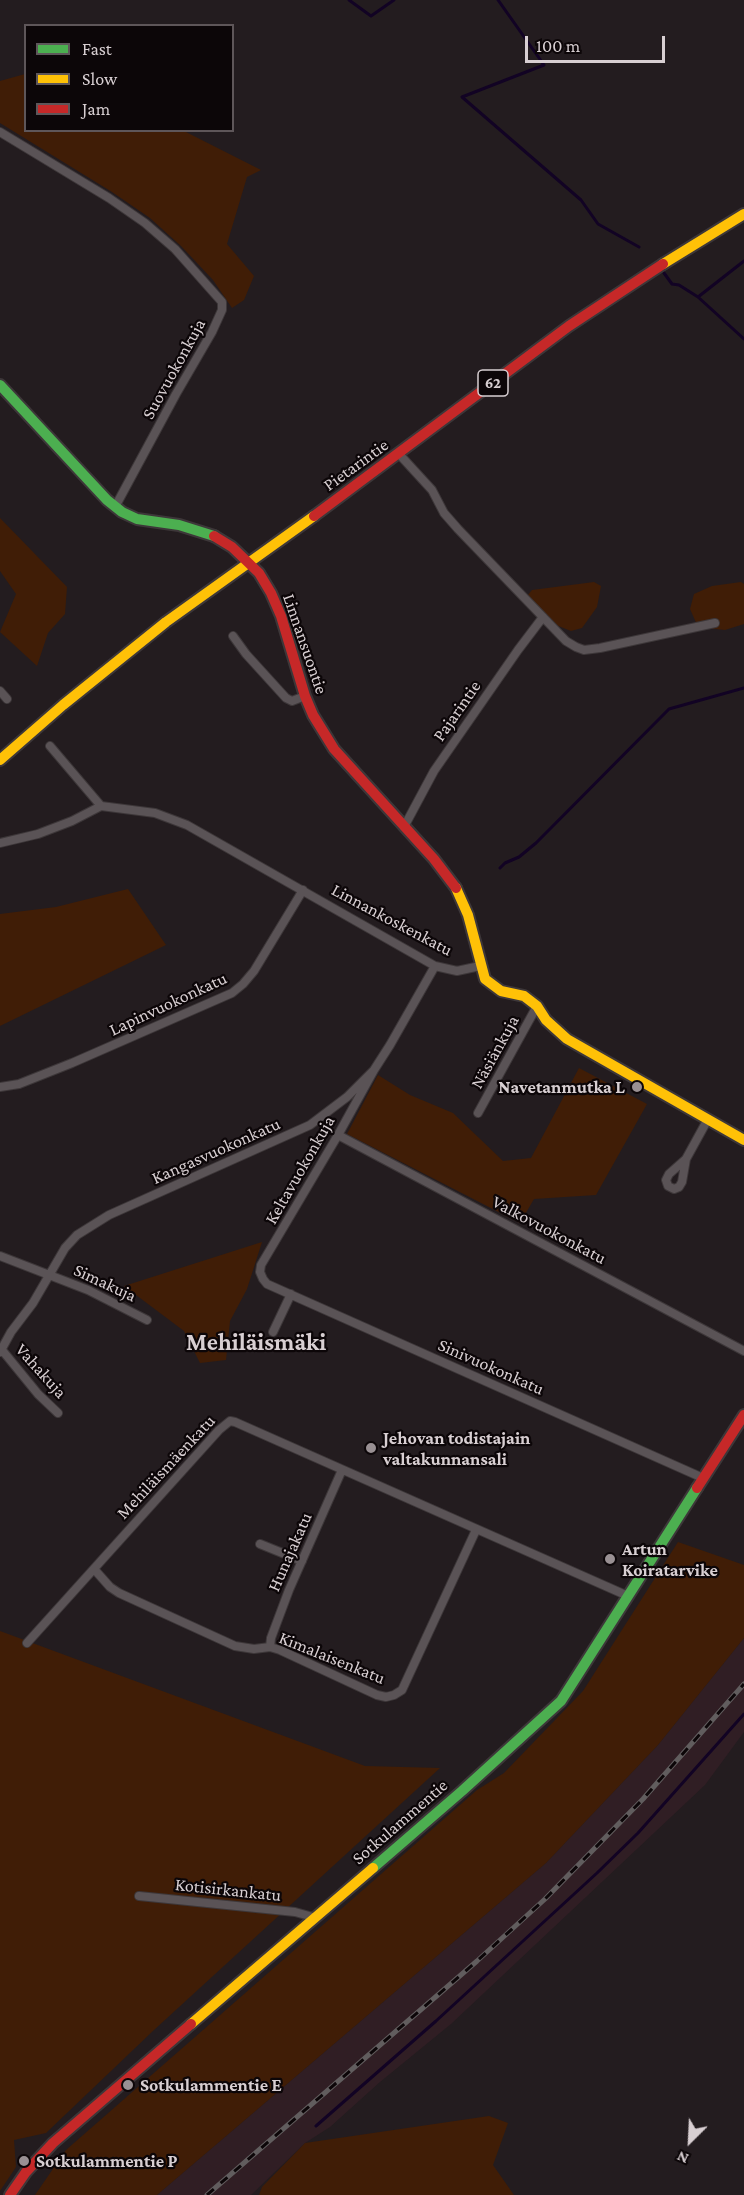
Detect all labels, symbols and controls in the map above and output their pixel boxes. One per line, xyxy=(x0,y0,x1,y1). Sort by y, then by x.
legend xyxy=(24,24,234,132)
scale bar xyxy=(528,24,668,62)
text: 100 m xyxy=(536,36,580,56)
text: Fast xyxy=(82,39,112,59)
text: Slow xyxy=(82,69,117,89)
text: Jam xyxy=(82,99,110,119)
street label: Suovuokonkuja xyxy=(138,315,210,423)
road number: 62 xyxy=(478,370,508,396)
street label: Pietarintie xyxy=(319,434,393,496)
street label: Linnansuontie xyxy=(278,591,332,697)
street label: Pajarintie xyxy=(428,676,486,746)
street label: Linnankoskenkatu xyxy=(328,879,456,961)
street label: Lapinvuokonkatu xyxy=(106,967,230,1041)
street label: Näsiänkuja xyxy=(466,1011,524,1093)
place label: Navetanmutka L xyxy=(498,1076,625,1098)
marker: Navetanmutka L xyxy=(630,1080,644,1094)
street label: Keltavuokonkuja xyxy=(260,1112,340,1228)
street label: Kangasvuokonkatu xyxy=(148,1113,284,1189)
street label: Valkovuokonkatu xyxy=(488,1191,610,1269)
street label: Simakuja xyxy=(70,1259,140,1307)
district label: Mehiläismäki xyxy=(186,1329,326,1357)
street label: Sinivuokonkatu xyxy=(435,1334,547,1400)
street label: Vahakuja xyxy=(11,1339,71,1403)
street label: Mehiläismäenkatu xyxy=(112,1410,220,1524)
place label: Jehovan todistajain valtakunnansali xyxy=(383,1427,530,1470)
marker: Jehovan todistajain valtakunnansali xyxy=(364,1441,378,1455)
street label: Hunajakatu xyxy=(263,1509,317,1595)
place label: Artun Koiratarvike xyxy=(622,1538,718,1580)
marker: Artun Koiratarvike xyxy=(603,1552,617,1566)
street label: Kimalaisenkatu xyxy=(276,1627,388,1689)
street label: Sotkulammentie xyxy=(348,1775,452,1869)
street label: Kotisirkankatu xyxy=(174,1874,282,1906)
place label: Sotkulammentie E xyxy=(140,2074,282,2096)
marker: Sotkulammentie E xyxy=(121,2078,135,2092)
north arrow xyxy=(660,2111,720,2171)
text: N xyxy=(674,2148,691,2168)
place label: Sotkulammentie P xyxy=(36,2150,177,2172)
marker: Sotkulammentie P xyxy=(17,2154,31,2168)

